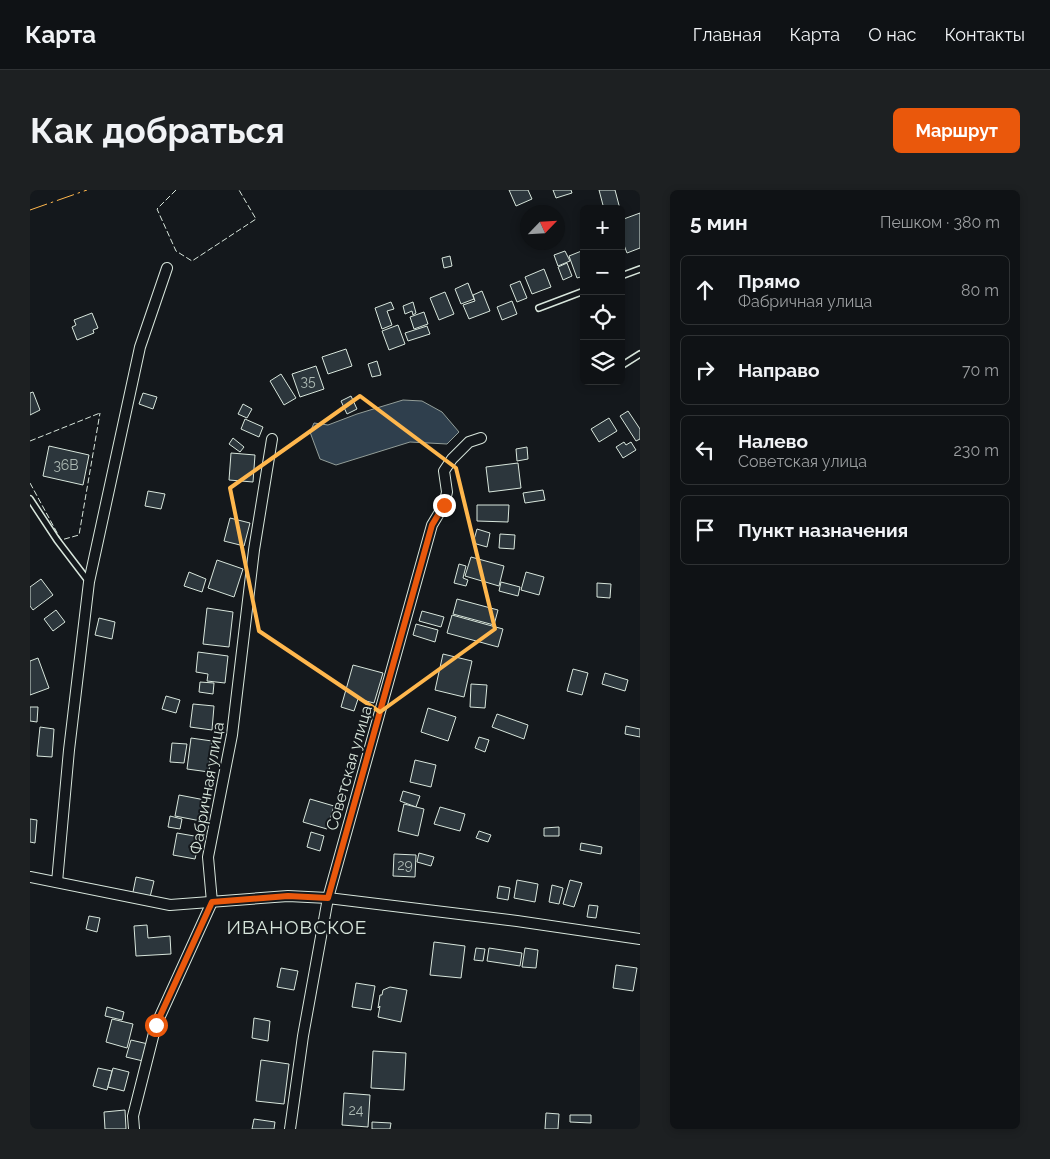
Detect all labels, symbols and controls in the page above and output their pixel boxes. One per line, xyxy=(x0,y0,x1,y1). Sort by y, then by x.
text: Карта xyxy=(25,20,96,49)
text: Главная xyxy=(693,24,761,45)
text: Карта xyxy=(789,24,840,45)
text: О нас xyxy=(868,24,916,45)
text: Контакты xyxy=(944,24,1025,45)
button: Маршрут xyxy=(893,108,1020,153)
text: Как добраться xyxy=(30,110,285,151)
north arrow xyxy=(520,205,565,250)
map controls xyxy=(580,205,625,385)
button: + xyxy=(580,205,625,250)
text: 5 мин xyxy=(690,210,748,235)
text: Пешком · 380 m xyxy=(880,213,1000,232)
button: − xyxy=(580,250,625,295)
text: Прямо xyxy=(738,270,800,292)
icon: ahead xyxy=(691,276,719,304)
text: 80 m xyxy=(961,281,999,300)
text: Фабричная улица xyxy=(738,292,872,311)
button: locate xyxy=(580,295,625,340)
button: layers xyxy=(580,340,625,385)
icon: right xyxy=(691,356,719,384)
text: Направо xyxy=(738,359,819,381)
text: 70 m xyxy=(962,361,999,380)
house number: 35 xyxy=(300,373,316,389)
text: Налево xyxy=(738,430,808,452)
icon: left xyxy=(691,436,719,464)
text: 230 m xyxy=(954,441,999,460)
text: Советская улица xyxy=(738,452,867,471)
house number: 36В xyxy=(53,457,79,473)
route end xyxy=(433,494,456,517)
icon: arrive xyxy=(691,516,719,544)
text: Пункт назначения xyxy=(738,519,908,541)
street label: Советская улица xyxy=(322,703,376,833)
street label: Фабричная улица xyxy=(186,720,228,856)
house number: 29 xyxy=(397,857,413,873)
district label: ИВАНОВСКОЕ xyxy=(227,916,367,938)
route start xyxy=(145,1014,168,1037)
house number: 24 xyxy=(349,1102,364,1118)

